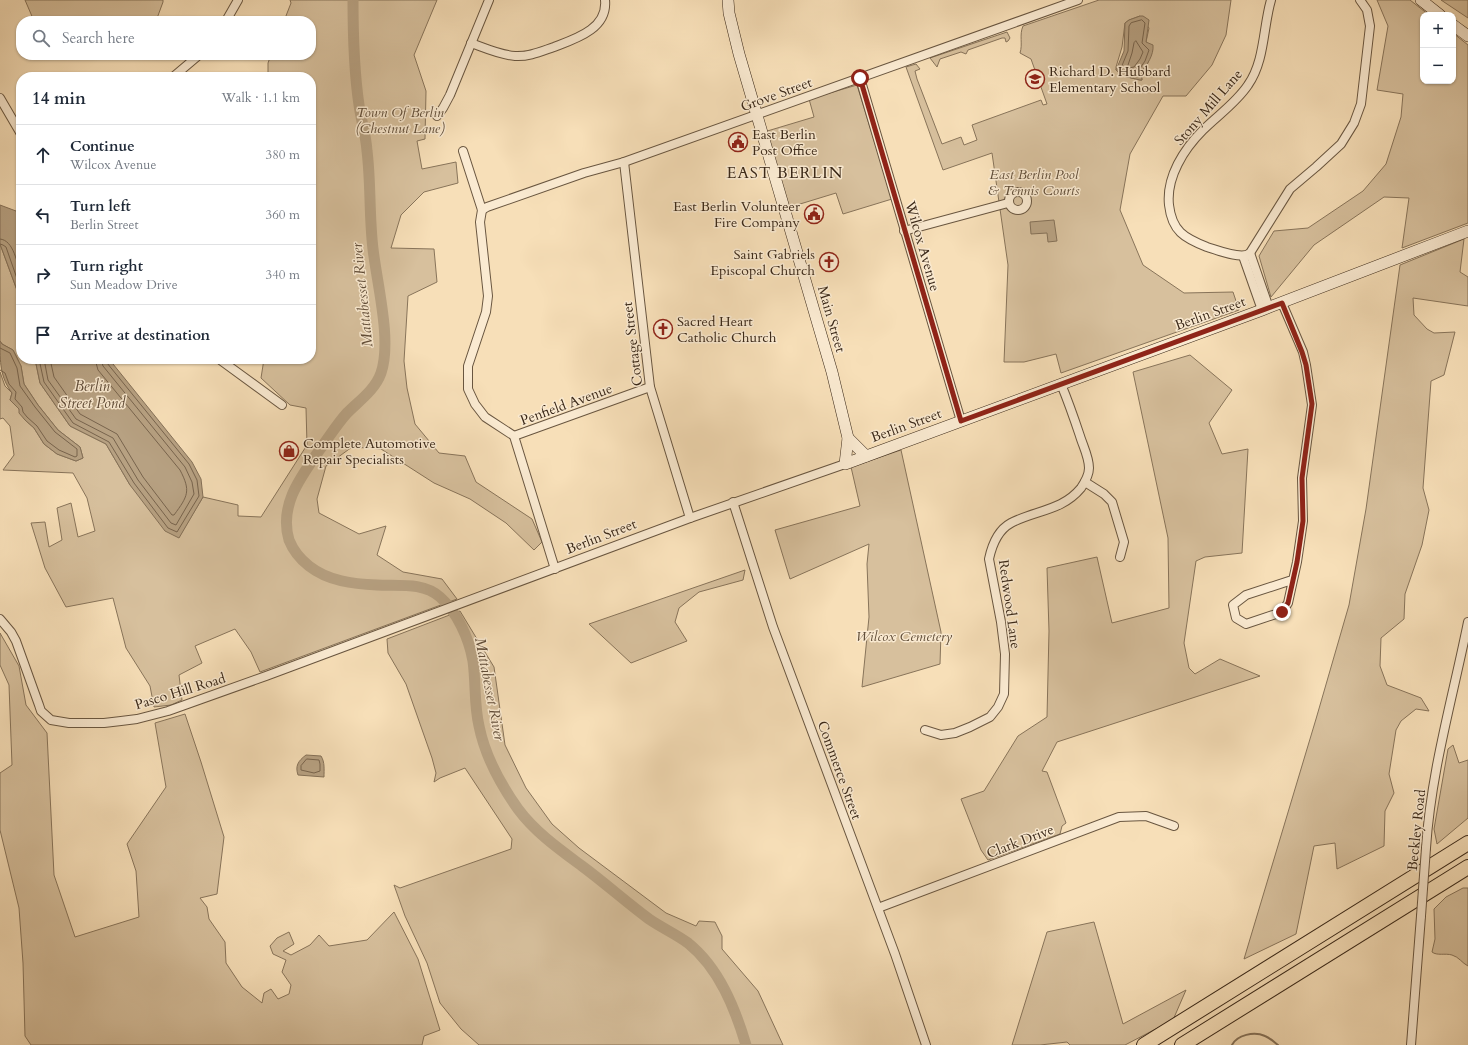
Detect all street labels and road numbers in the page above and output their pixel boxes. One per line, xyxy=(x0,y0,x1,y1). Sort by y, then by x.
street label: Stony Mill Lane xyxy=(1170,65,1247,149)
street label: Grove Street xyxy=(738,73,815,116)
street label: Wilcox Avenue xyxy=(900,198,944,293)
street label: Main Street xyxy=(813,284,850,355)
street label: Berlin Street xyxy=(1172,292,1249,335)
street label: Cottage Street xyxy=(618,300,647,387)
street label: Penfield Avenue xyxy=(517,379,615,430)
street label: Berlin Street xyxy=(868,404,945,447)
street label: Berlin Street xyxy=(563,514,640,559)
street label: Redwood Lane xyxy=(994,558,1025,650)
street label: Pasco Hill Road xyxy=(132,668,228,714)
street label: Commerce Street xyxy=(813,718,866,823)
street label: Beckley Road xyxy=(1403,788,1430,872)
street label: Clark Drive xyxy=(984,820,1057,863)

